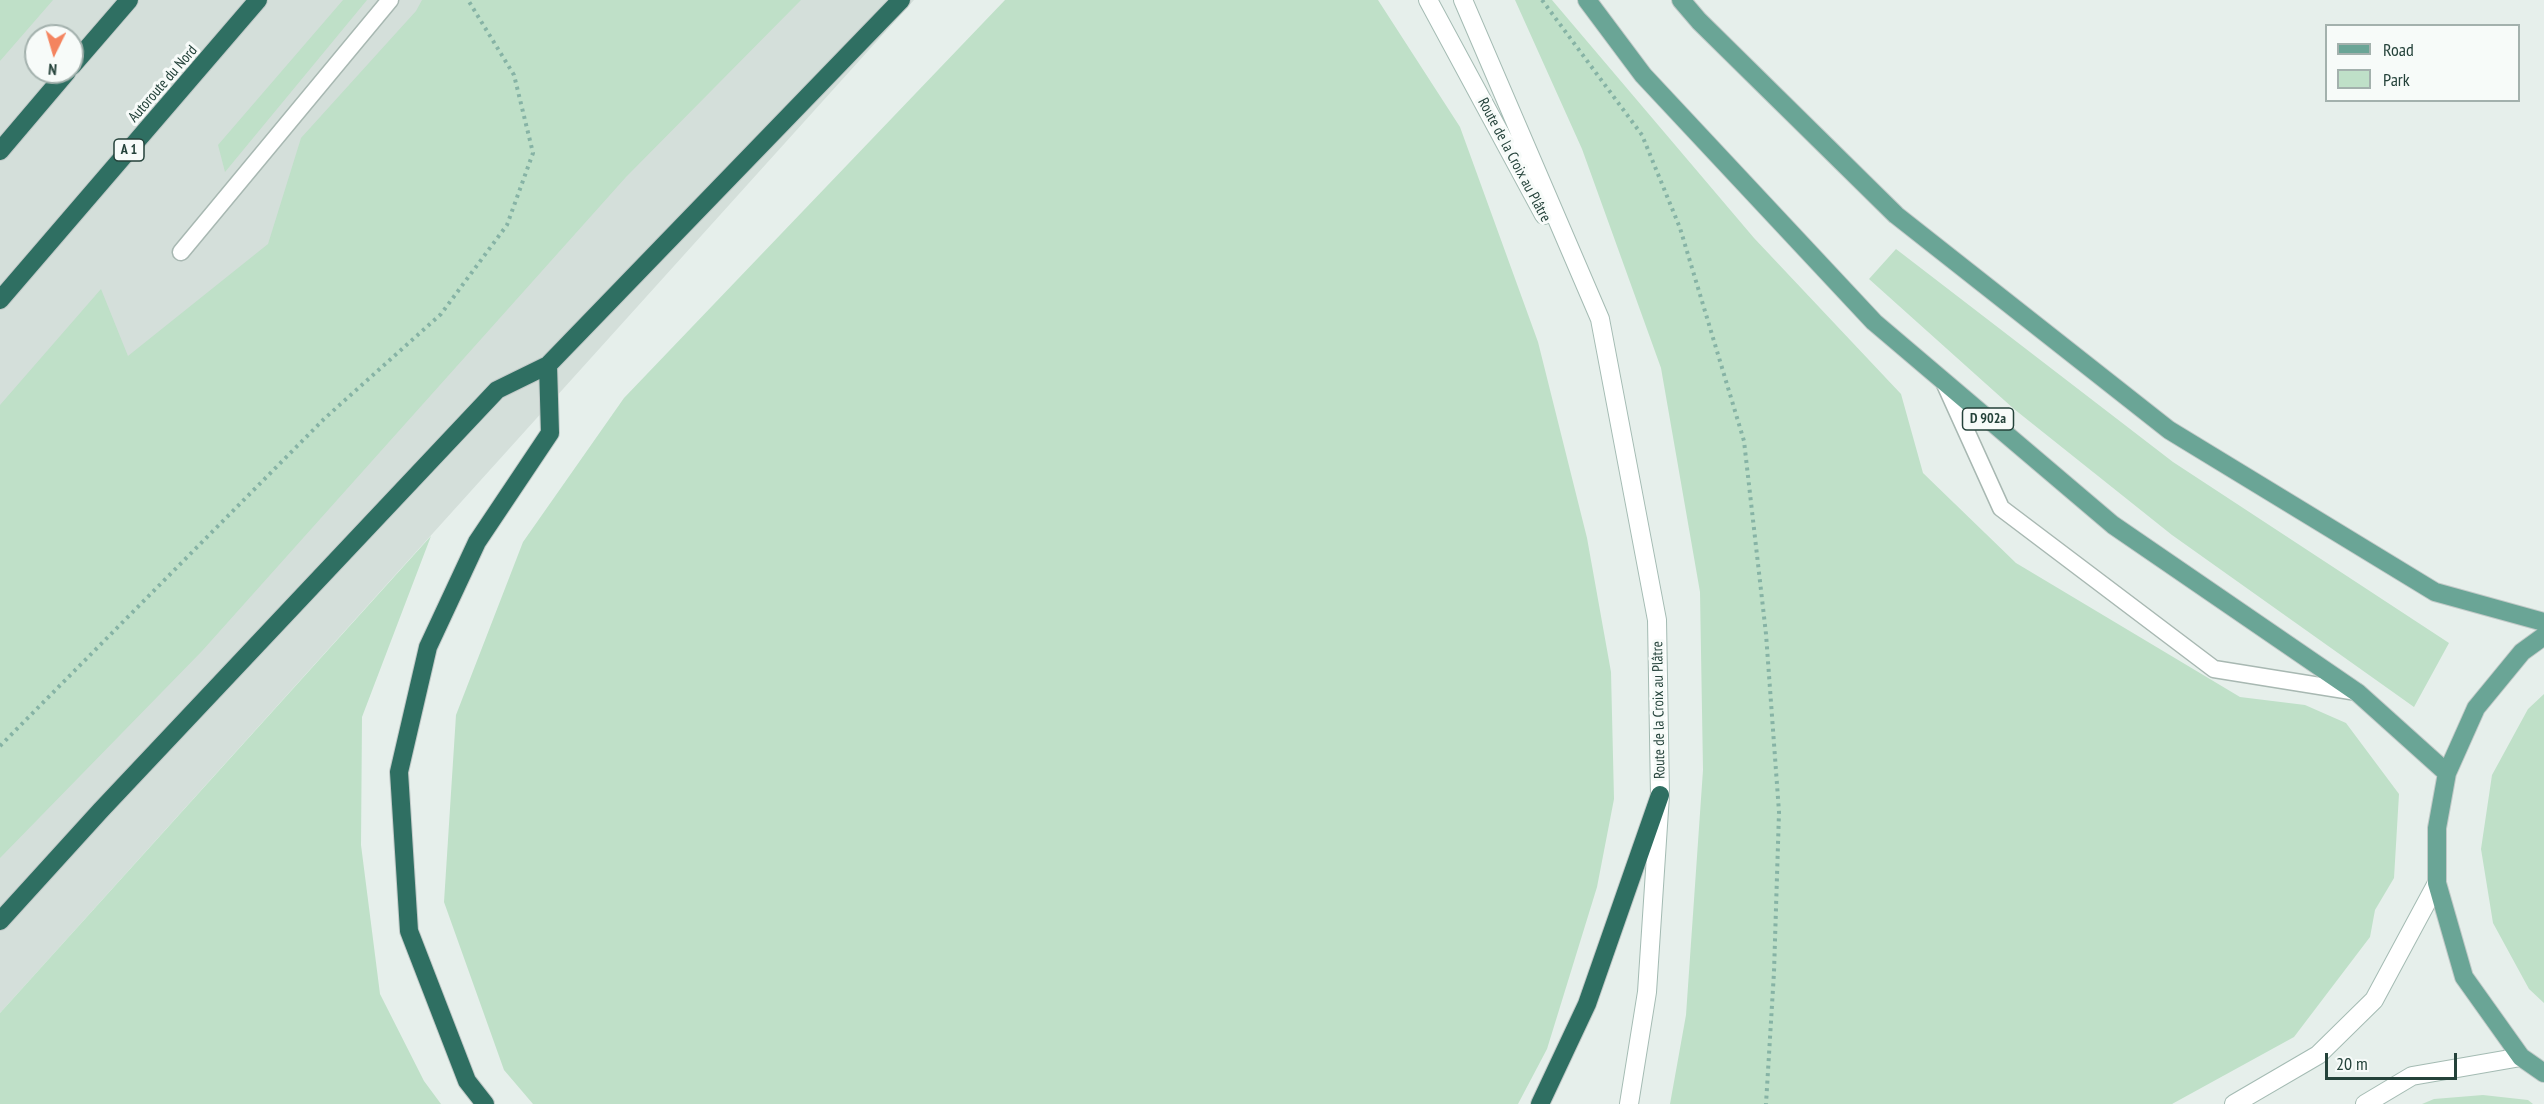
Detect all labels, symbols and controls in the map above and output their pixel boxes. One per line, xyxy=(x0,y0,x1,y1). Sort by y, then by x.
north arrow xyxy=(24,24,84,84)
legend xyxy=(2325,24,2520,102)
text: Road xyxy=(2383,38,2414,61)
street label: Autoroute du Nord xyxy=(125,42,201,126)
text: N xyxy=(47,60,58,80)
text: Park xyxy=(2383,68,2410,91)
street label: Route de la Croix au Plâtre xyxy=(1474,95,1554,225)
road number: A 1 xyxy=(114,139,144,161)
road number: D 902a xyxy=(1962,408,2014,430)
street label: Route de la Croix au Plâtre xyxy=(1649,641,1669,779)
scale bar xyxy=(2328,1041,2460,1079)
text: 20 m xyxy=(2336,1052,2368,1075)

